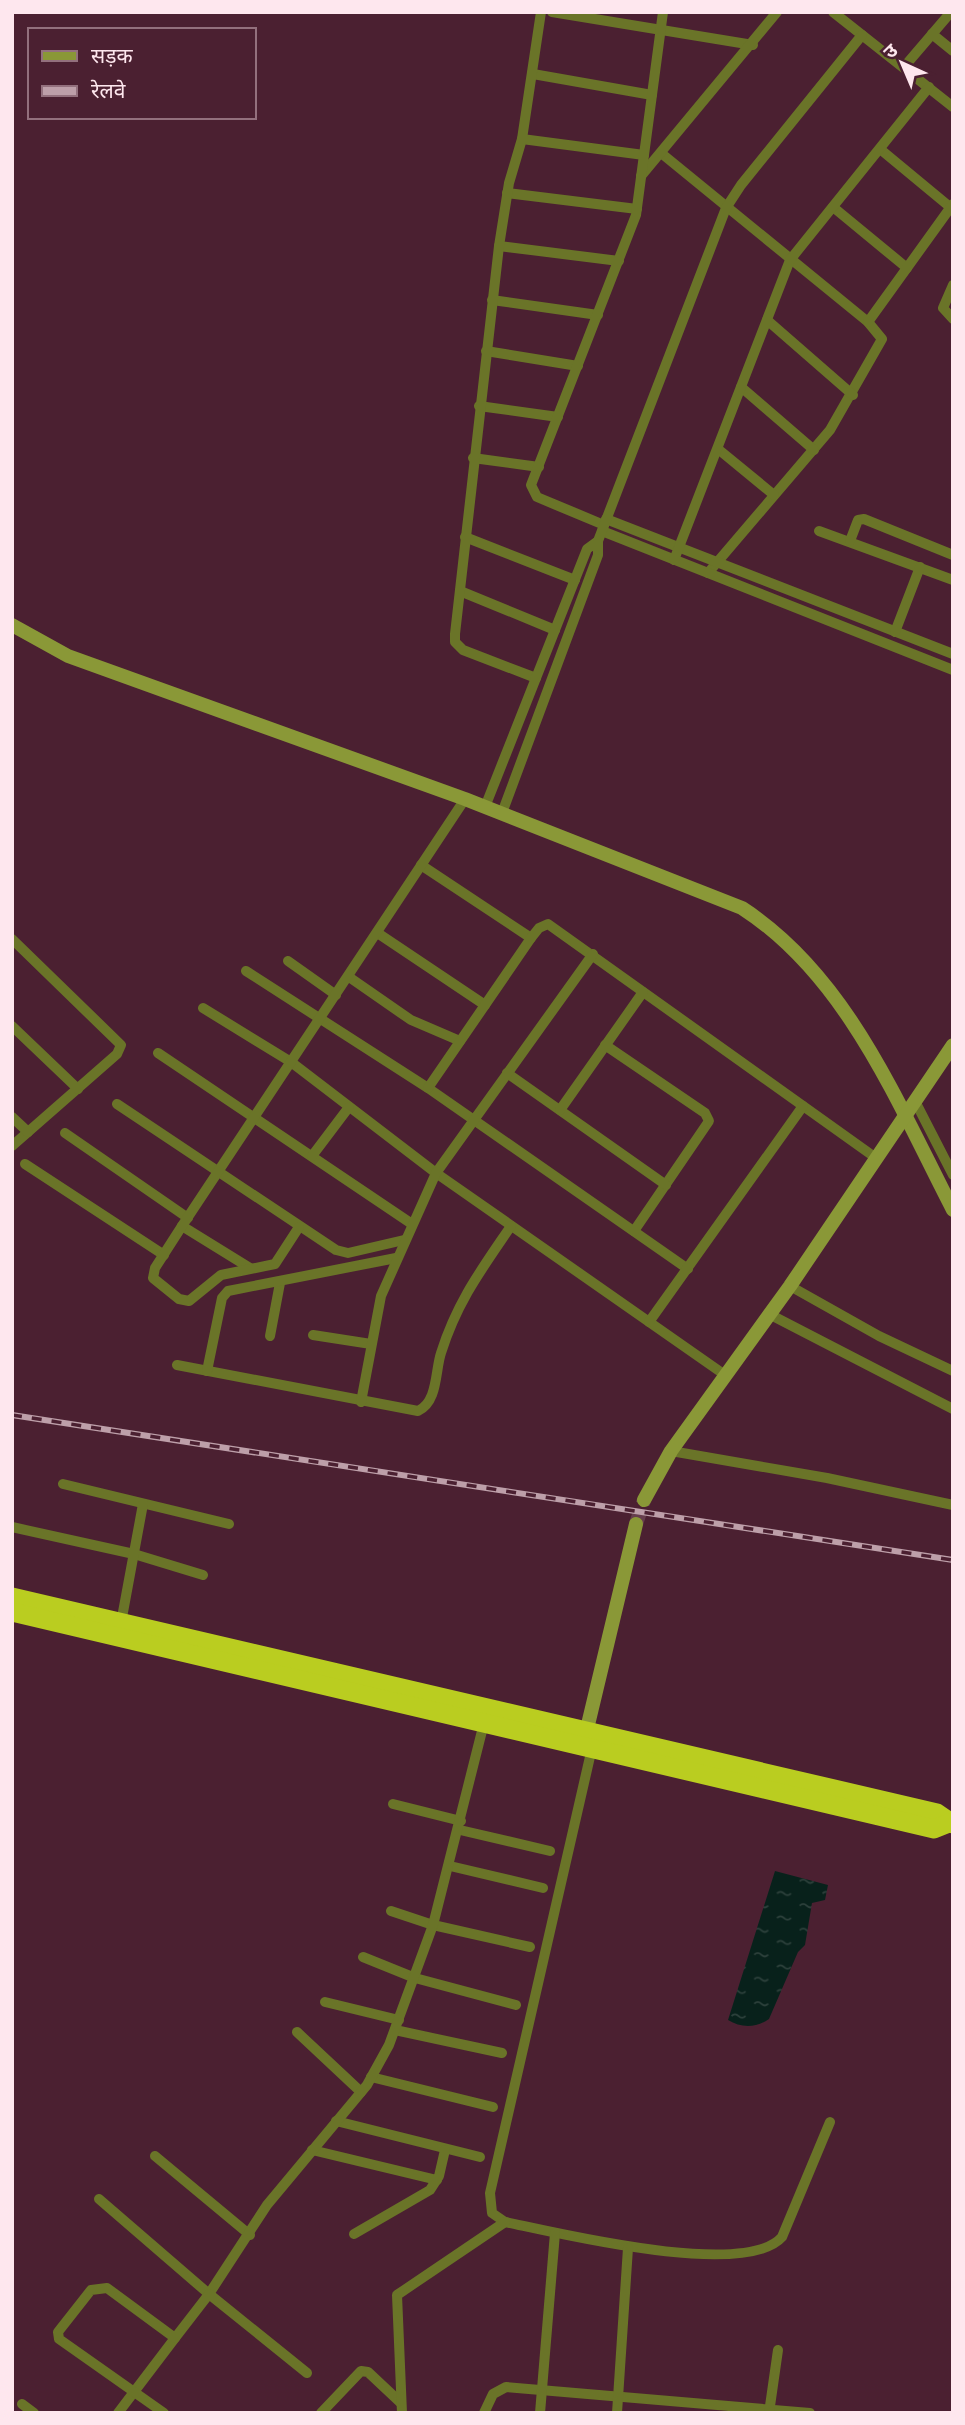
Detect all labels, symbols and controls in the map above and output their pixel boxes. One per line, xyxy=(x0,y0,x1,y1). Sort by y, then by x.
legend xyxy=(28,28,256,119)
north arrow xyxy=(867,28,937,98)
text: उ xyxy=(879,38,903,63)
text: सड़क xyxy=(91,43,133,68)
text: रेलवे xyxy=(90,78,126,103)

